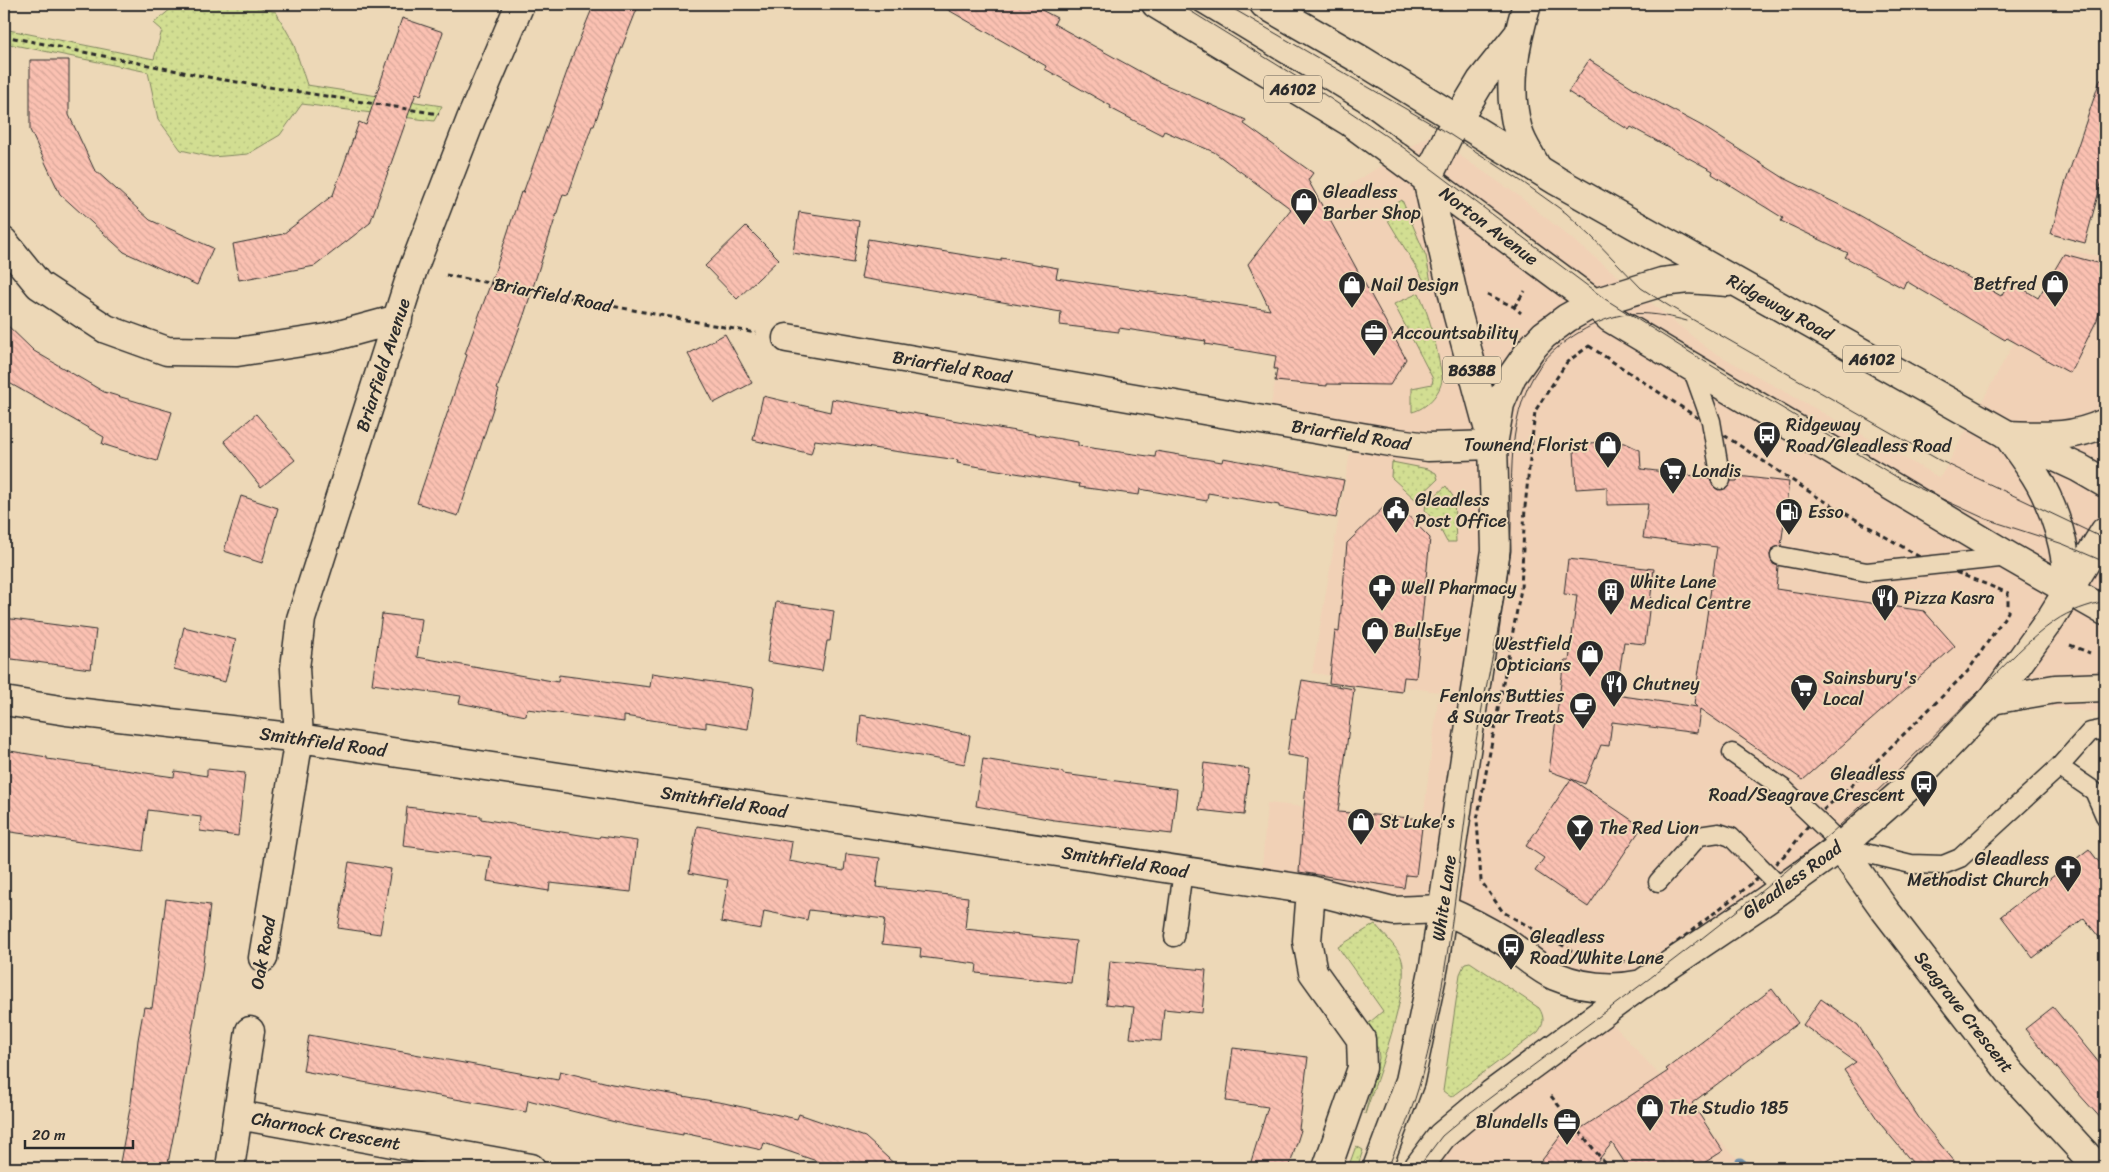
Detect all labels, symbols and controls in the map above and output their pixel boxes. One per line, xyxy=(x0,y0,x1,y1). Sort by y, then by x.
road number: A6102 xyxy=(1264,76,1322,102)
place label: Gleadless Barber Shop xyxy=(1323,176,1421,229)
street label: Norton Avenue xyxy=(1432,178,1546,274)
shop icon: Gleadless Barber Shop xyxy=(1289,187,1319,226)
street label: Ridgeway Road xyxy=(1721,264,1841,350)
street label: Briarfield Road xyxy=(491,268,616,322)
place label: Betfred xyxy=(1974,268,2038,300)
place label: Nail Design xyxy=(1371,269,1459,301)
shop icon: Betfred xyxy=(2040,269,2070,308)
shop icon: Nail Design xyxy=(1337,270,1367,309)
street label: Briarfield Avenue xyxy=(346,294,420,436)
place label: Accountsability xyxy=(1392,317,1519,349)
office icon: Accountsability xyxy=(1359,318,1389,357)
street label: Briarfield Road xyxy=(890,341,1015,393)
road number: A6102 xyxy=(1843,346,1901,372)
road number: B6388 xyxy=(1443,356,1501,384)
place label: Ridgeway Road/Gleadless Road xyxy=(1786,409,1953,462)
street label: Briarfield Road xyxy=(1289,410,1414,460)
bus stop icon: Ridgeway Road/Gleadless Road xyxy=(1752,420,1782,459)
place label: Townend Florist xyxy=(1464,429,1589,461)
shop icon: Townend Florist xyxy=(1593,430,1623,469)
place label: Londis xyxy=(1692,455,1742,487)
supermarket icon: Londis xyxy=(1658,456,1688,495)
place label: Gleadless Post Office xyxy=(1415,484,1507,537)
public building icon: Gleadless Post Office xyxy=(1381,495,1411,534)
place label: Esso xyxy=(1808,496,1844,528)
fuel station icon: Esso xyxy=(1774,497,1804,536)
place label: White Lane Medical Centre xyxy=(1630,566,1751,619)
place label: Well Pharmacy xyxy=(1401,572,1517,604)
pharmacy icon: Well Pharmacy xyxy=(1367,573,1397,612)
building icon: White Lane Medical Centre xyxy=(1596,577,1626,616)
place label: Pizza Kasra xyxy=(1904,582,1995,614)
restaurant icon: Pizza Kasra xyxy=(1870,583,1900,622)
place label: BullsEye xyxy=(1394,615,1461,647)
shop icon: BullsEye xyxy=(1360,616,1390,655)
place label: Westfield Opticians xyxy=(1495,628,1573,681)
shop icon: Westfield Opticians xyxy=(1575,639,1605,678)
place label: Sainsbury's Local xyxy=(1823,662,1917,715)
place label: Chutney xyxy=(1633,668,1700,700)
restaurant icon: Chutney xyxy=(1599,669,1629,708)
supermarket icon: Sainsbury's Local xyxy=(1789,673,1819,712)
place label: Fenlons Butties & Sugar Treats xyxy=(1440,680,1565,733)
cafe icon: Fenlons Butties & Sugar Treats xyxy=(1568,691,1598,730)
street label: Smithfield Road xyxy=(258,717,390,767)
place label: Gleadless Road/Seagrave Crescent xyxy=(1709,758,1906,811)
bus stop icon: Gleadless Road/Seagrave Crescent xyxy=(1909,769,1939,808)
street label: Smithfield Road xyxy=(658,776,791,828)
place label: St Luke's xyxy=(1380,806,1455,838)
shop icon: St Luke's xyxy=(1346,807,1376,846)
place label: The Red Lion xyxy=(1599,812,1699,844)
bar icon: The Red Lion xyxy=(1565,813,1595,852)
street label: Gleadless Road xyxy=(1735,832,1850,928)
street label: Smithfield Road xyxy=(1059,836,1192,888)
place label: Gleadless Methodist Church xyxy=(1907,843,2050,896)
street label: White Lane xyxy=(1422,853,1466,943)
church icon: Gleadless Methodist Church xyxy=(2053,854,2083,893)
street label: Oak Road xyxy=(241,913,285,992)
place label: Gleadless Road/White Lane xyxy=(1530,921,1664,974)
bus stop icon: Gleadless Road/White Lane xyxy=(1496,932,1526,971)
street label: Seagrave Crescent xyxy=(1906,944,2022,1081)
place label: The Studio 185 xyxy=(1669,1092,1789,1124)
shop icon: The Studio 185 xyxy=(1635,1093,1665,1132)
street label: Charnock Crescent xyxy=(249,1102,403,1160)
place label: Blundells xyxy=(1476,1106,1549,1138)
office icon: Blundells xyxy=(1552,1107,1582,1146)
scale bar xyxy=(25,1117,132,1149)
text: 20 m xyxy=(32,1122,66,1148)

